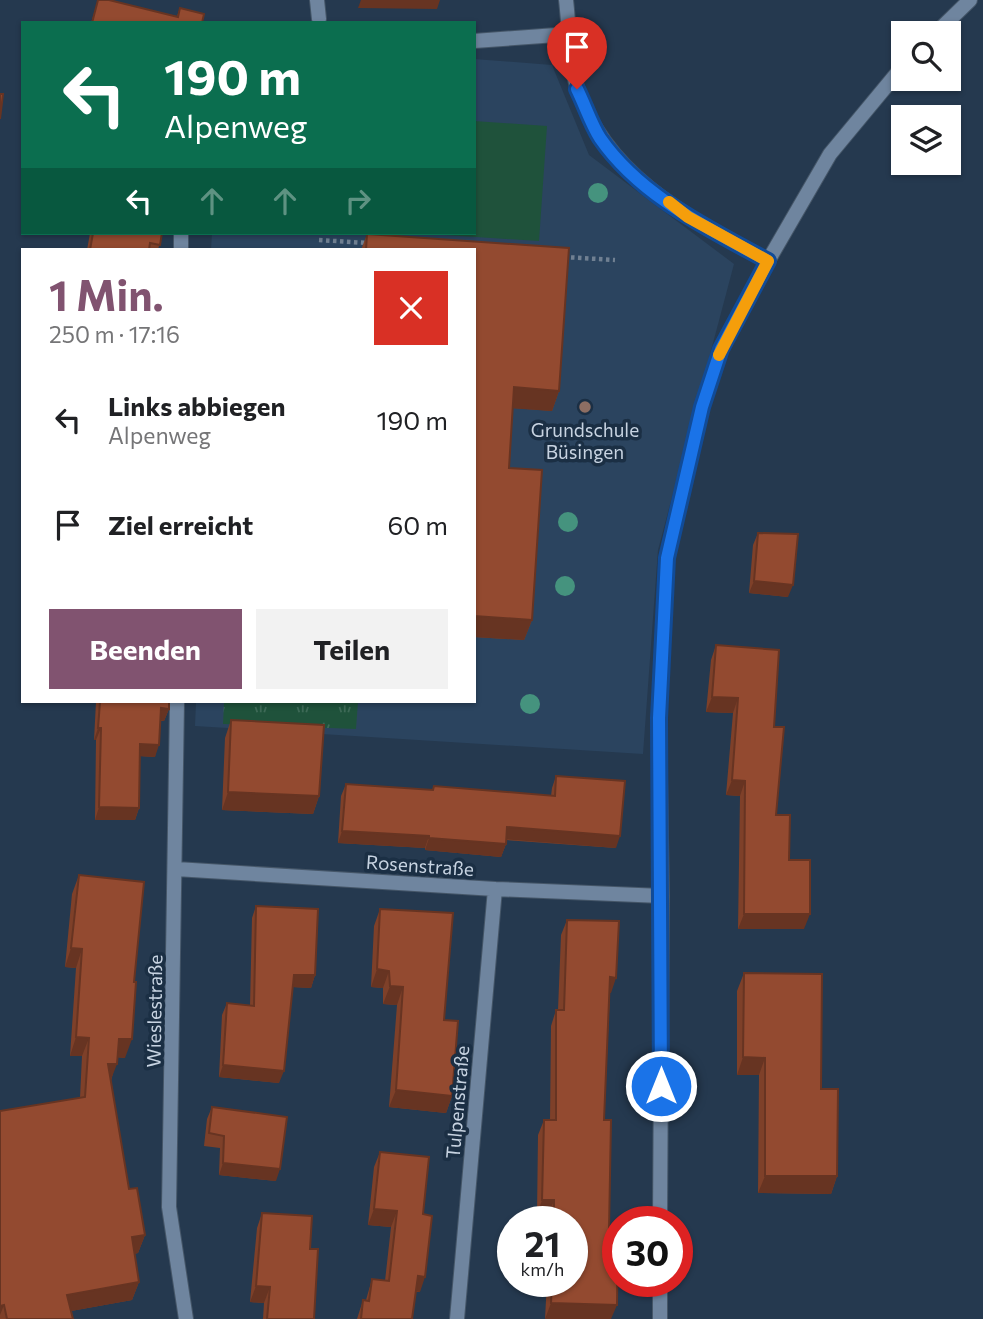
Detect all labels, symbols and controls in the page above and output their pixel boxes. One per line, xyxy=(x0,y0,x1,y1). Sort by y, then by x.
pin xyxy=(547,17,607,89)
map controls xyxy=(891,21,961,175)
button: search xyxy=(891,21,961,91)
icon: arrive xyxy=(558,28,596,66)
text: 190 m xyxy=(164,45,301,105)
icon: left xyxy=(49,49,140,140)
text: Alpenweg xyxy=(164,105,307,145)
button: layers xyxy=(891,105,961,175)
icon: left xyxy=(120,182,158,220)
icon: ahead xyxy=(193,182,231,220)
icon: ahead xyxy=(266,182,304,220)
icon: right xyxy=(339,182,377,220)
text: 1 Min. xyxy=(49,268,164,320)
button: close xyxy=(374,271,448,345)
text: 250 m · 17:16 xyxy=(49,320,180,348)
text: Links abbiegen xyxy=(108,390,286,421)
marker: Grundschule Büsingen xyxy=(577,399,593,415)
icon: left xyxy=(49,401,87,439)
text: 190 m xyxy=(376,404,448,435)
place label: Grundschule Büsingen xyxy=(531,418,639,463)
text: Alpenweg xyxy=(108,421,211,449)
icon: arrive xyxy=(49,506,87,544)
text: Ziel erreicht xyxy=(108,509,253,540)
text: 60 m xyxy=(388,509,448,540)
button: Beenden xyxy=(49,609,242,689)
button: Teilen xyxy=(256,609,448,689)
street label: Rosenstraße xyxy=(365,850,475,880)
street label: Wieslestraße xyxy=(142,954,166,1068)
street label: Tulpenstraße xyxy=(441,1044,473,1160)
position arrow xyxy=(624,1049,698,1123)
speed limit sign: 30 xyxy=(602,1206,693,1297)
text: 21 xyxy=(525,1221,560,1264)
text: km/h xyxy=(521,1258,564,1280)

